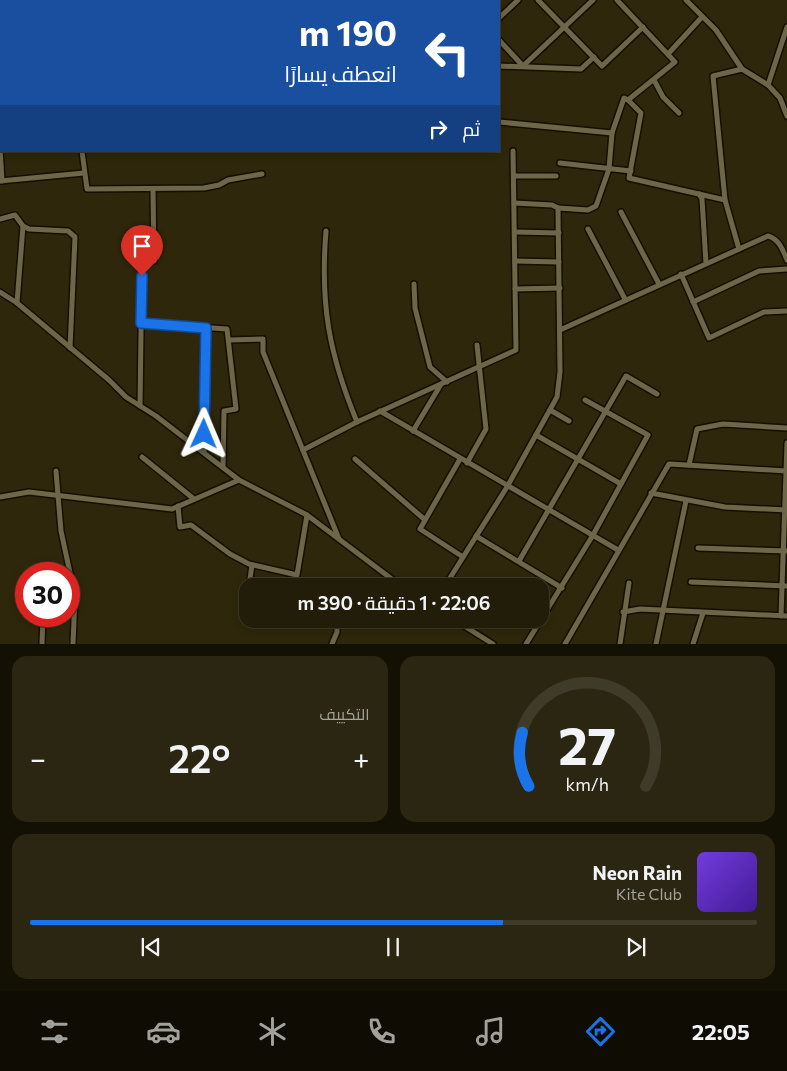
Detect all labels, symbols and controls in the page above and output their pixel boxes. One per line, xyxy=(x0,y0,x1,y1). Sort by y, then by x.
text: 190 m xyxy=(299,10,397,53)
icon: left xyxy=(415,20,480,85)
text: انعطف يسارًا xyxy=(284,60,397,87)
icon: right xyxy=(424,115,452,143)
text: ثم xyxy=(462,117,480,140)
pin xyxy=(121,225,163,276)
icon: arrive xyxy=(128,232,156,260)
position arrow xyxy=(177,407,229,459)
speed limit sign: 30 xyxy=(15,562,80,627)
text: 22:06 · 1 دقيقة · 390 m xyxy=(298,591,490,614)
text: التكييف xyxy=(319,704,370,723)
text: 27 xyxy=(558,712,616,776)
text: 22° xyxy=(169,734,230,781)
text: − xyxy=(30,741,46,775)
text: + xyxy=(353,741,369,775)
text: km/h xyxy=(566,773,609,795)
text: Neon Rain xyxy=(592,861,682,884)
text: Kite Club xyxy=(616,884,682,903)
icon: previous xyxy=(137,933,165,961)
icon: pause xyxy=(379,933,407,961)
icon: next xyxy=(622,933,650,961)
icon: filters xyxy=(37,1014,72,1049)
icon: car xyxy=(146,1014,181,1049)
icon: climate xyxy=(255,1014,290,1049)
icon: phone xyxy=(364,1014,399,1049)
icon: music xyxy=(473,1014,508,1049)
icon: directions xyxy=(583,1014,618,1049)
text: 22:05 xyxy=(692,1018,750,1045)

